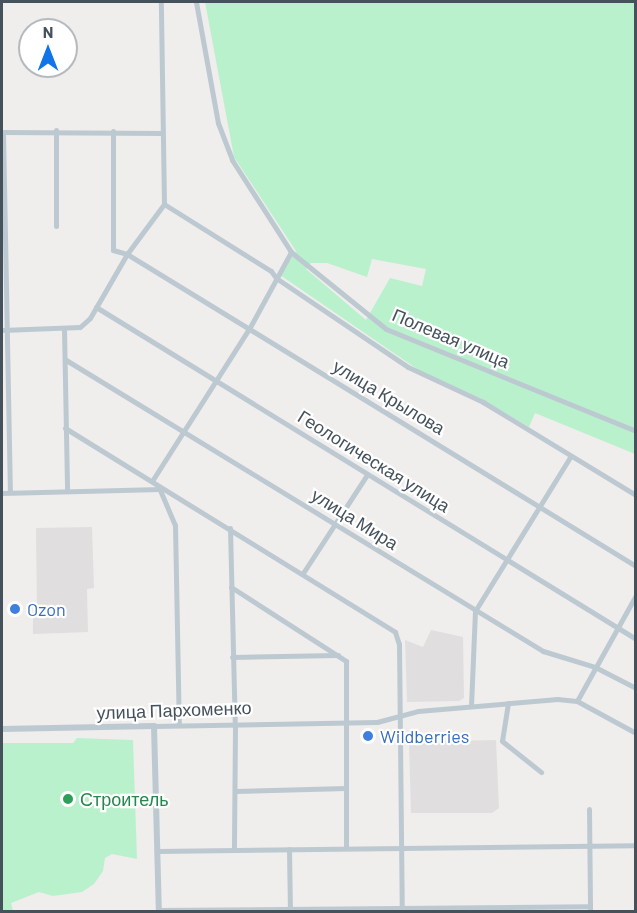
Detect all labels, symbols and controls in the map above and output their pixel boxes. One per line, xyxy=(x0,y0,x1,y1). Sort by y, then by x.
north arrow xyxy=(18,18,78,78)
text: N xyxy=(43,22,53,41)
street label: Полевая улица xyxy=(389,304,513,372)
street label: улица Крылова xyxy=(329,355,449,439)
street label: Геологическая улица xyxy=(294,405,454,517)
street label: улица Мира xyxy=(308,484,402,554)
place label: Ozon xyxy=(27,598,66,620)
marker: Ozon xyxy=(8,602,22,616)
street label: улица Пархоменко xyxy=(96,697,252,723)
place label: Wildberries xyxy=(380,725,469,747)
marker: Wildberries xyxy=(361,729,375,743)
place label: Строитель xyxy=(80,788,169,810)
marker: Строитель xyxy=(61,792,75,806)

